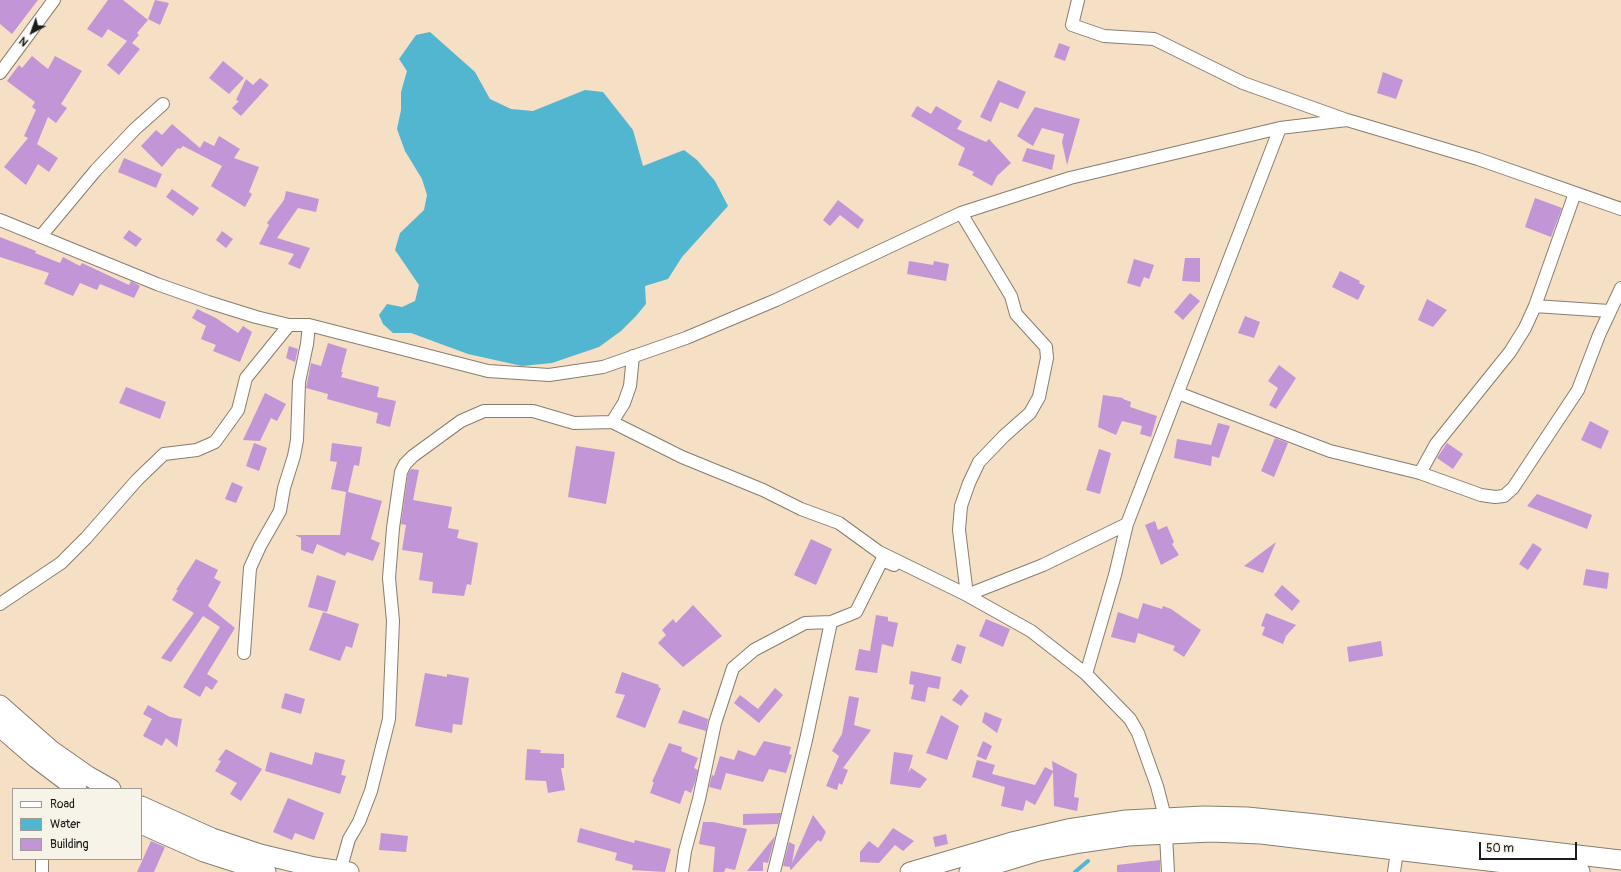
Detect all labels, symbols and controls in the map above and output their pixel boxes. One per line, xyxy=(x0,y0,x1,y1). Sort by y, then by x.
north arrow xyxy=(12,12,52,52)
text: N xyxy=(17,34,31,49)
legend xyxy=(12,788,142,860)
text: Road xyxy=(50,797,75,812)
text: Water xyxy=(50,817,81,832)
scale bar xyxy=(1481,834,1579,860)
text: Building xyxy=(50,837,89,852)
text: 50 m xyxy=(1486,841,1514,856)

